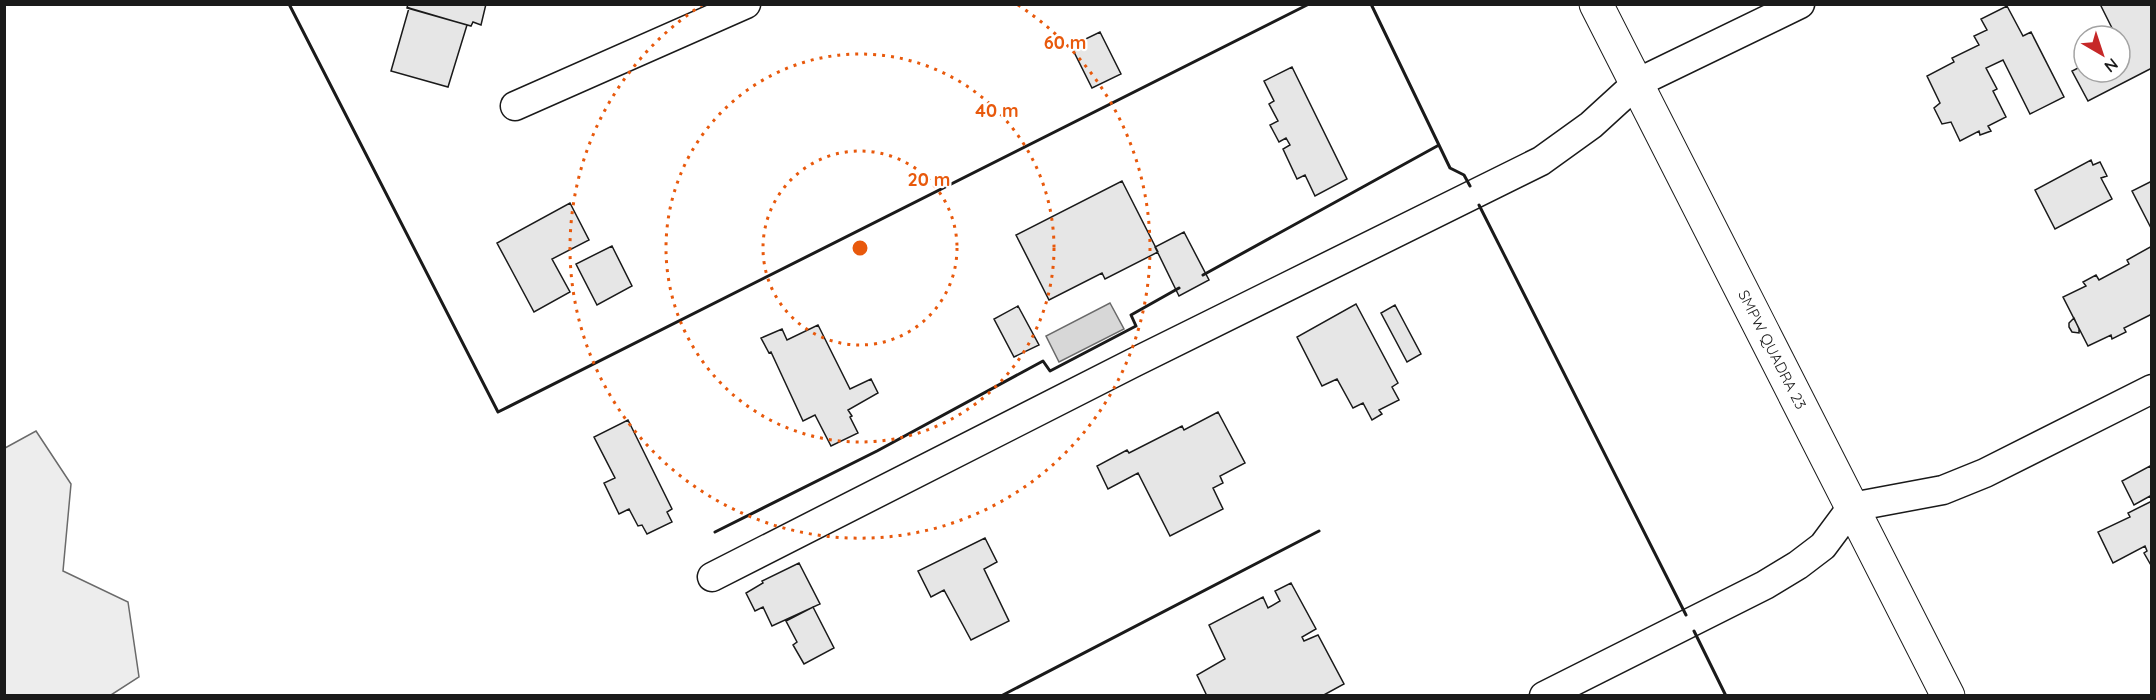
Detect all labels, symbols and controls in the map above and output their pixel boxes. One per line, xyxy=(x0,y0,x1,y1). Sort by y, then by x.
north arrow xyxy=(2072,24,2132,84)
text: 60 m xyxy=(1044,31,1086,54)
text: N xyxy=(2101,54,2122,77)
text: 40 m xyxy=(975,99,1019,122)
text: 20 m xyxy=(908,168,950,191)
centre of rings xyxy=(850,238,870,258)
street label: SMPW QUADRA 23 xyxy=(1734,287,1811,413)

